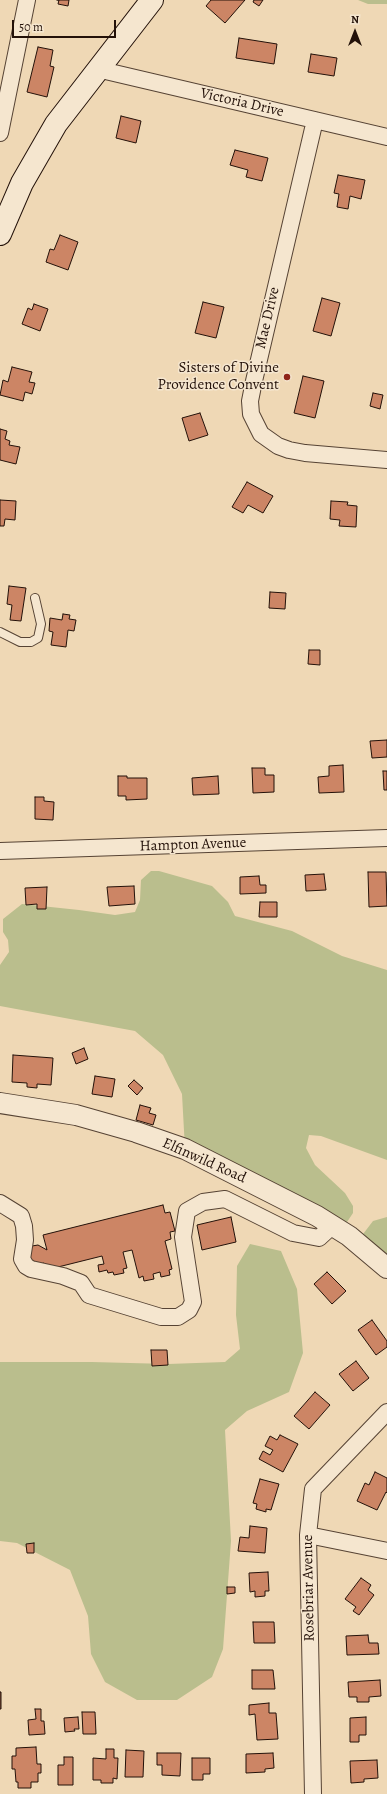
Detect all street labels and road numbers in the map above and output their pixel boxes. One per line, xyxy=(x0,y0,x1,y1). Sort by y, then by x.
street label: Victoria Drive xyxy=(198,85,286,121)
street label: Mae Drive xyxy=(252,285,284,351)
street label: Hampton Avenue xyxy=(139,834,247,856)
street label: Elfinwild Road xyxy=(159,1134,249,1188)
street label: Rosebriar Avenue xyxy=(299,1534,319,1642)

